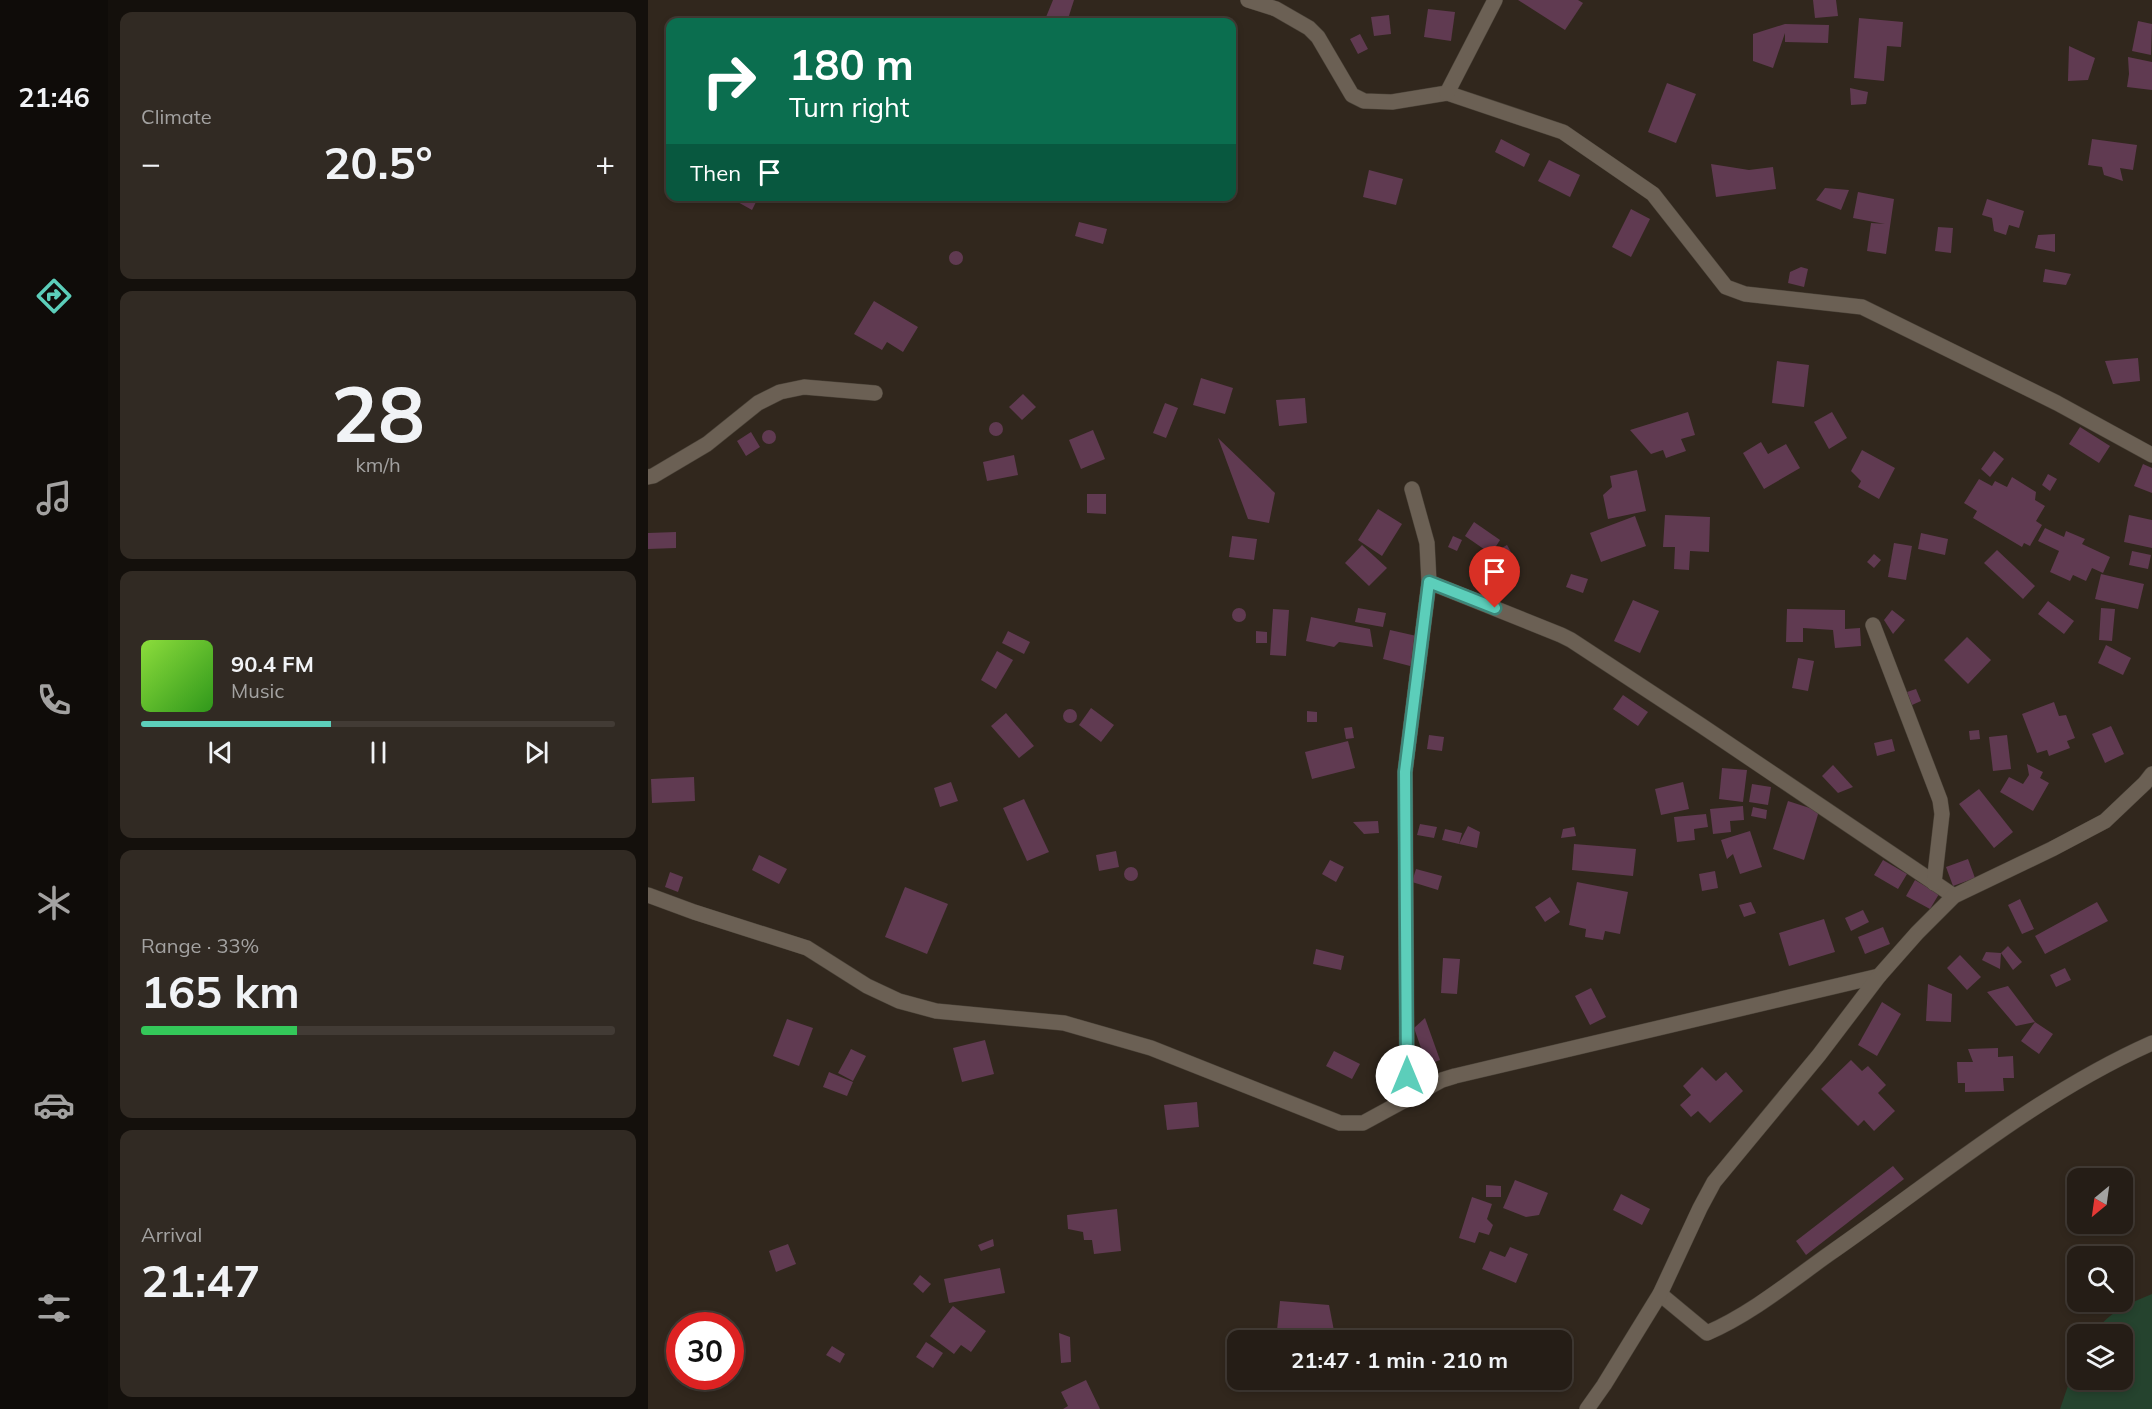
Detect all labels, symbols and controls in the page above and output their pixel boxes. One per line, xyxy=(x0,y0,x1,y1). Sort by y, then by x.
text: 180 m xyxy=(789,38,914,91)
icon: right xyxy=(690,42,768,120)
text: 21:46 xyxy=(18,80,90,114)
text: Turn right xyxy=(789,90,909,124)
text: Climate xyxy=(141,104,212,129)
text: 20.5° xyxy=(323,134,433,190)
text: − xyxy=(141,142,161,183)
text: + xyxy=(595,142,615,183)
icon: arrive xyxy=(753,156,786,189)
text: Then xyxy=(690,159,741,187)
icon: directions xyxy=(33,275,75,317)
text: 28 xyxy=(331,364,425,462)
text: km/h xyxy=(355,452,401,477)
icon: music xyxy=(33,477,75,519)
pin xyxy=(1469,546,1520,608)
icon: arrive xyxy=(1478,555,1511,588)
text: 90.4 FM xyxy=(231,650,314,678)
text: Music xyxy=(231,678,284,703)
icon: phone xyxy=(33,679,75,721)
icon: previous xyxy=(204,736,237,769)
icon: pause xyxy=(362,736,395,769)
icon: next xyxy=(520,736,553,769)
icon: climate xyxy=(33,882,75,924)
text: Range · 33% xyxy=(141,933,259,958)
text: 165 km xyxy=(141,963,300,1019)
position arrow xyxy=(1375,1044,1439,1108)
icon: car xyxy=(33,1084,75,1126)
north arrow xyxy=(2067,1168,2133,1234)
map controls xyxy=(2067,1168,2133,1390)
text: Arrival xyxy=(141,1222,202,1247)
button: search xyxy=(2067,1246,2133,1312)
text: 21:47 xyxy=(141,1252,260,1308)
icon: filters xyxy=(33,1287,75,1329)
speed limit sign: 30 xyxy=(666,1312,744,1390)
button: layers xyxy=(2067,1324,2133,1390)
text: 21:47 · 1 min · 210 m xyxy=(1291,1346,1508,1374)

